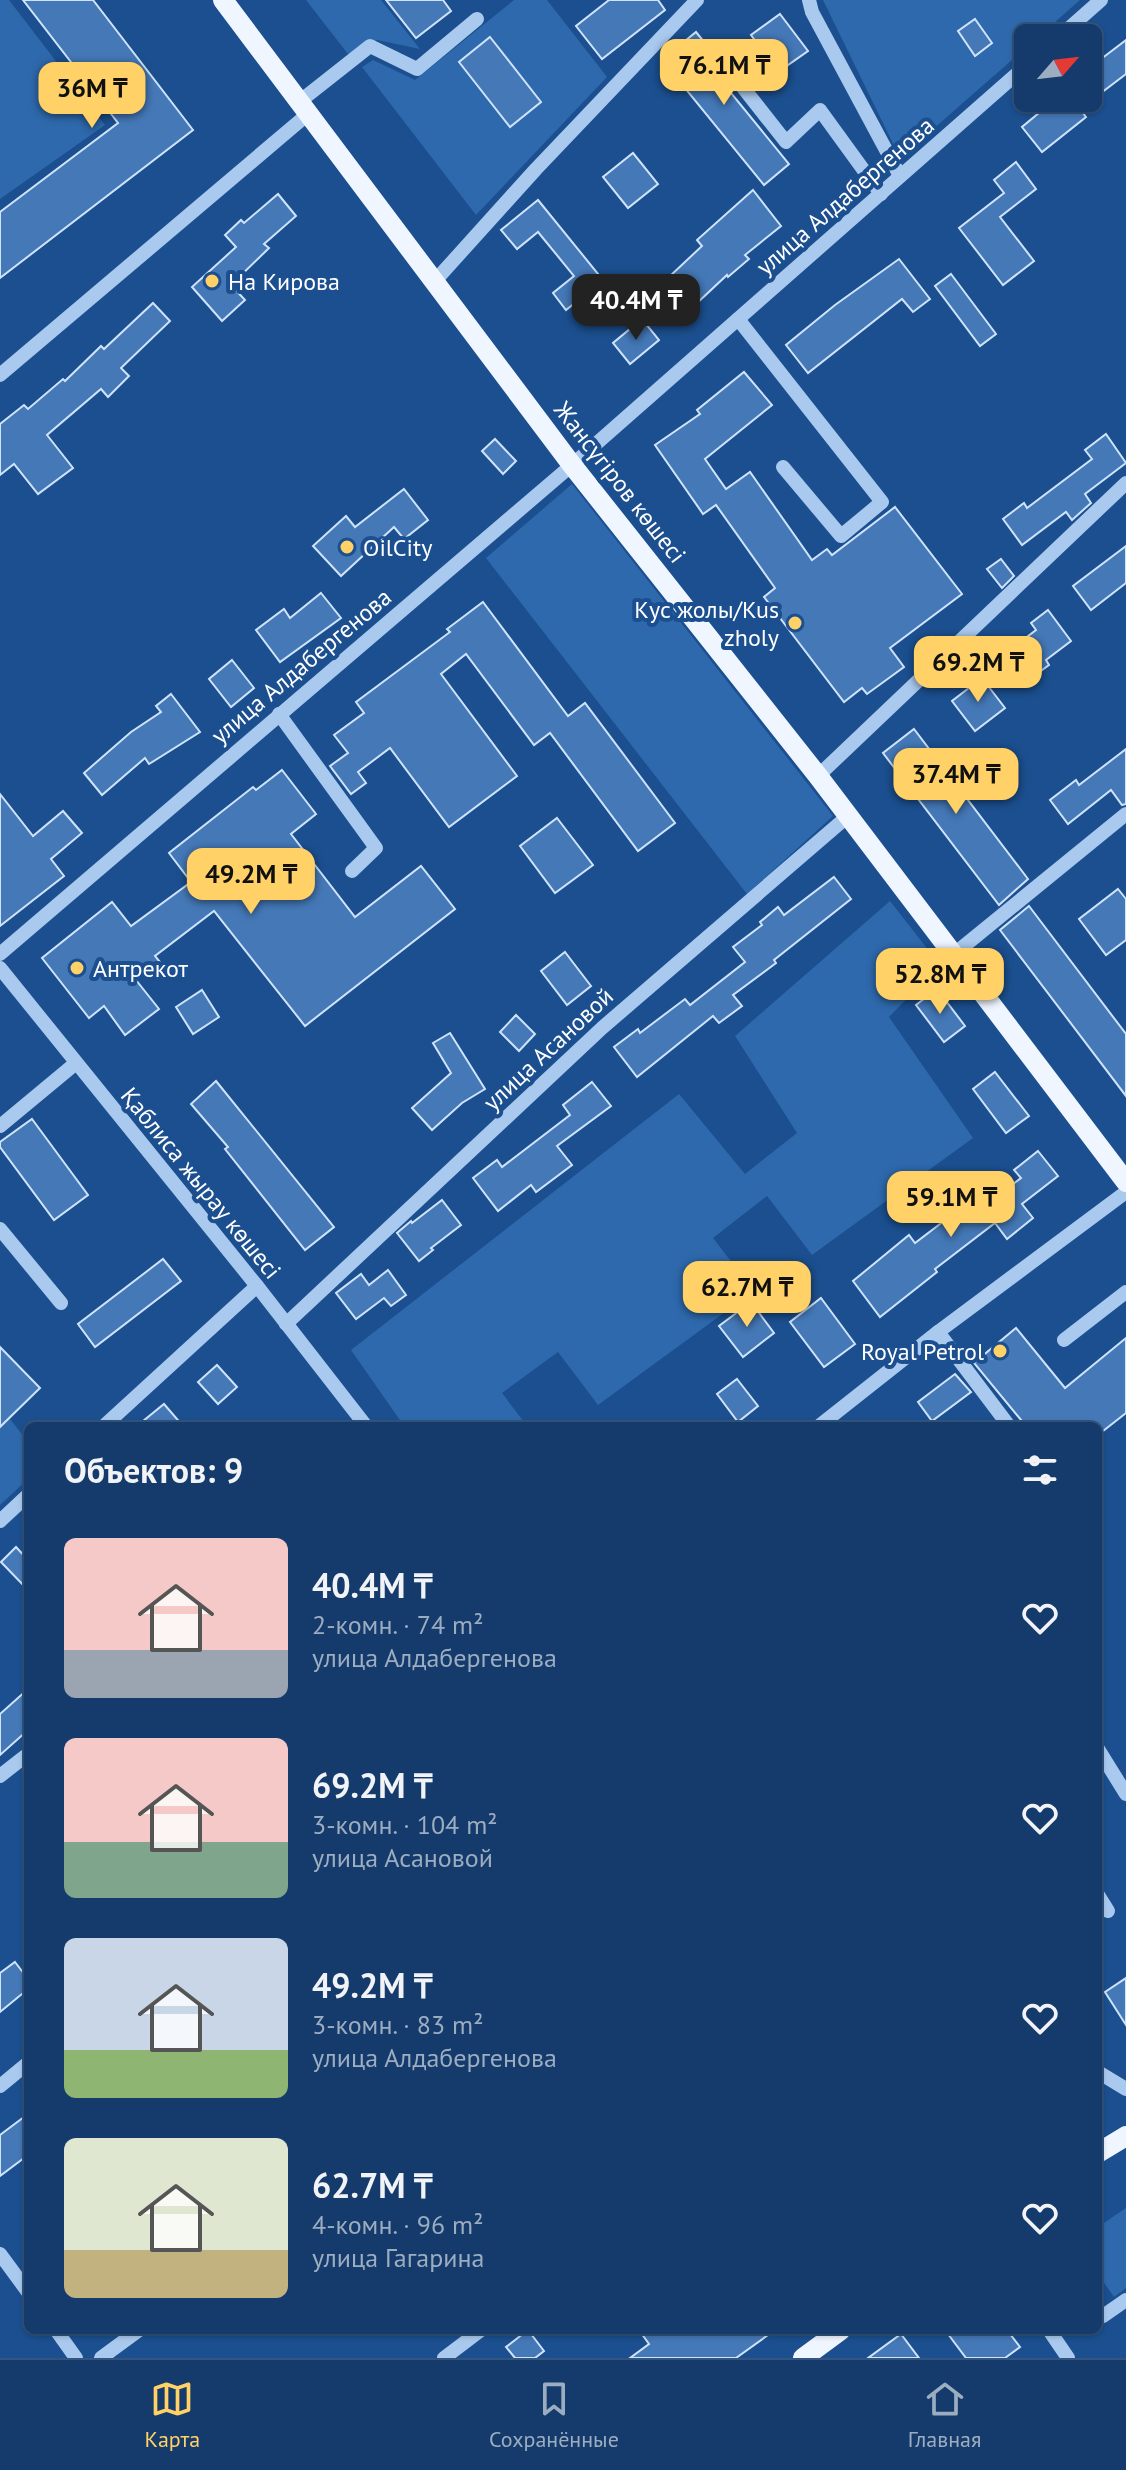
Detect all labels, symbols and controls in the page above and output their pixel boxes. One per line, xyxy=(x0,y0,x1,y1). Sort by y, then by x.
north arrow xyxy=(1014,24,1102,112)
map controls xyxy=(1014,24,1102,112)
pin: 76.1M ₸ xyxy=(650,39,798,107)
text: 76.1M ₸ xyxy=(678,48,770,81)
pin: 36M ₸ xyxy=(36,62,148,130)
text: 36M ₸ xyxy=(56,71,128,104)
street label: улица Алдабергенова xyxy=(750,110,940,282)
place label: На Кирова xyxy=(228,266,340,297)
marker: На Кирова xyxy=(203,272,221,290)
pin: 40.4M ₸ xyxy=(562,274,710,342)
text: 40.4M ₸ xyxy=(590,283,682,316)
street label: Жансүгіров көшесі xyxy=(547,394,693,569)
place label: OilCity xyxy=(363,532,432,563)
marker: OilCity xyxy=(338,538,356,556)
street label: улица Алдабергенова xyxy=(204,581,398,751)
place label: Кус жолы/Kus zholy xyxy=(634,594,779,653)
marker: Кус жолы/Kus zholy xyxy=(786,614,804,632)
pin: 69.2M ₸ xyxy=(904,636,1052,704)
text: 69.2M ₸ xyxy=(932,645,1024,678)
pin: 37.4M ₸ xyxy=(882,748,1030,816)
text: 37.4M ₸ xyxy=(911,757,1001,790)
pin: 49.2M ₸ xyxy=(177,848,325,916)
text: 49.2M ₸ xyxy=(205,857,297,890)
pin: 52.8M ₸ xyxy=(866,948,1014,1016)
place label: Антрекот xyxy=(93,953,188,984)
text: 52.8M ₸ xyxy=(894,957,986,990)
marker: Антрекот xyxy=(68,959,86,977)
street label: улица Асановой xyxy=(476,981,620,1117)
street label: Қаблиса жырау көшесі xyxy=(114,1081,288,1285)
pin: 59.1M ₸ xyxy=(877,1171,1025,1239)
text: 59.1M ₸ xyxy=(905,1180,997,1213)
pin: 62.7M ₸ xyxy=(673,1261,821,1329)
text: 62.7M ₸ xyxy=(701,1270,793,1303)
place label: Royal Petrol xyxy=(861,1336,984,1367)
marker: Royal Petrol xyxy=(991,1342,1009,1360)
text: Объектов: 9 xyxy=(64,1448,243,1492)
icon: filters xyxy=(1018,1448,1062,1492)
text: 40.4M ₸ xyxy=(312,1563,433,1607)
icon: home xyxy=(128,1570,224,1666)
icon: heart xyxy=(1018,1596,1062,1640)
text: 2-комн. · 74 m² xyxy=(312,1608,483,1641)
text: улица Алдабергенова xyxy=(312,1641,557,1674)
text: 69.2M ₸ xyxy=(312,1763,433,1807)
icon: home xyxy=(128,1770,224,1866)
icon: heart xyxy=(1018,1796,1062,1840)
text: 3-комн. · 104 m² xyxy=(312,1808,498,1841)
text: улица Асановой xyxy=(312,1841,493,1874)
text: 49.2M ₸ xyxy=(312,1963,433,2007)
icon: home xyxy=(128,1970,224,2066)
icon: heart xyxy=(1018,1996,1062,2040)
text: 3-комн. · 83 m² xyxy=(312,2008,483,2041)
text: улица Алдабергенова xyxy=(312,2041,557,2074)
text: 62.7M ₸ xyxy=(312,2163,433,2207)
icon: home xyxy=(128,2170,224,2266)
icon: heart xyxy=(1018,2196,1062,2240)
text: 4-комн. · 96 m² xyxy=(312,2208,483,2241)
text: улица Гагарина xyxy=(312,2241,484,2274)
tab: Карта xyxy=(145,2377,200,2453)
tab: Сохранённые xyxy=(489,2377,619,2453)
tab: Главная xyxy=(908,2377,981,2453)

